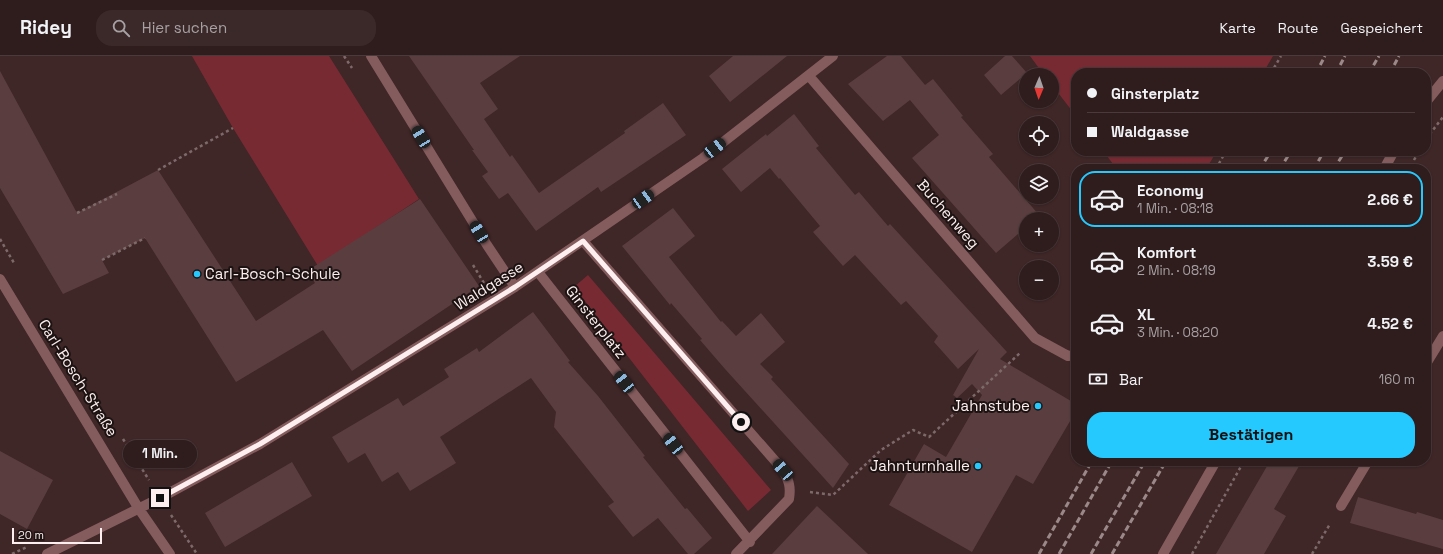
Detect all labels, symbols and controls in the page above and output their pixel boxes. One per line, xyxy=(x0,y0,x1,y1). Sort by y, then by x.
search box xyxy=(96,10,376,46)
text: Ridey xyxy=(20,15,72,40)
icon: search xyxy=(110,17,132,39)
text: Hier suchen xyxy=(142,18,227,37)
text: Karte xyxy=(1220,19,1256,37)
text: Route xyxy=(1278,19,1318,37)
text: Gespeichert xyxy=(1340,19,1423,37)
north arrow xyxy=(1019,68,1059,108)
map controls xyxy=(1019,68,1059,300)
text: Ginsterplatz xyxy=(1111,84,1199,103)
button: locate xyxy=(1019,116,1059,156)
text: Waldgasse xyxy=(1111,122,1189,141)
car xyxy=(410,124,432,150)
car xyxy=(702,136,728,160)
button: layers xyxy=(1019,164,1059,204)
street label: Buchenweg xyxy=(913,175,984,252)
icon: car xyxy=(1089,181,1125,217)
text: Economy xyxy=(1137,181,1204,200)
car xyxy=(630,187,656,211)
text: 2.66 € xyxy=(1367,190,1413,209)
text: 1 Min. · 08:18 xyxy=(1137,200,1213,217)
button: + xyxy=(1019,212,1059,252)
car xyxy=(468,219,490,245)
icon: car xyxy=(1089,243,1125,279)
text: Komfort xyxy=(1137,243,1196,262)
text: 3.59 € xyxy=(1367,252,1413,271)
street label: Waldgasse xyxy=(451,257,527,314)
button: − xyxy=(1019,260,1059,300)
text: 2 Min. · 08:19 xyxy=(1137,262,1216,279)
place label: Carl-Bosch-Schule xyxy=(205,264,341,283)
marker: Carl-Bosch-Schule xyxy=(192,269,202,279)
street label: Ginsterplatz xyxy=(562,281,631,362)
icon: car xyxy=(1089,305,1125,341)
text: XL xyxy=(1137,305,1155,324)
text: 4.52 € xyxy=(1367,314,1413,333)
street label: Carl-Bosch-Straße xyxy=(35,315,122,440)
text: 3 Min. · 08:20 xyxy=(1137,324,1218,341)
icon: cash xyxy=(1087,368,1109,390)
car xyxy=(612,369,636,395)
text: Bar xyxy=(1119,370,1143,389)
text: 160 m xyxy=(1379,371,1415,388)
place label: Jahnstube xyxy=(952,396,1030,415)
marker: Jahnstube xyxy=(1033,401,1043,411)
button: Bestätigen xyxy=(1087,412,1415,458)
route start xyxy=(732,413,750,431)
car xyxy=(661,431,685,457)
callout: 1 Min. xyxy=(123,440,197,468)
text: 1 Min. xyxy=(142,445,178,462)
place label: Jahnturnhalle xyxy=(870,456,970,475)
car xyxy=(771,457,795,483)
marker: Jahnturnhalle xyxy=(973,461,983,471)
route end xyxy=(151,489,169,507)
scale bar xyxy=(12,526,102,545)
text: 20 m xyxy=(18,528,44,542)

